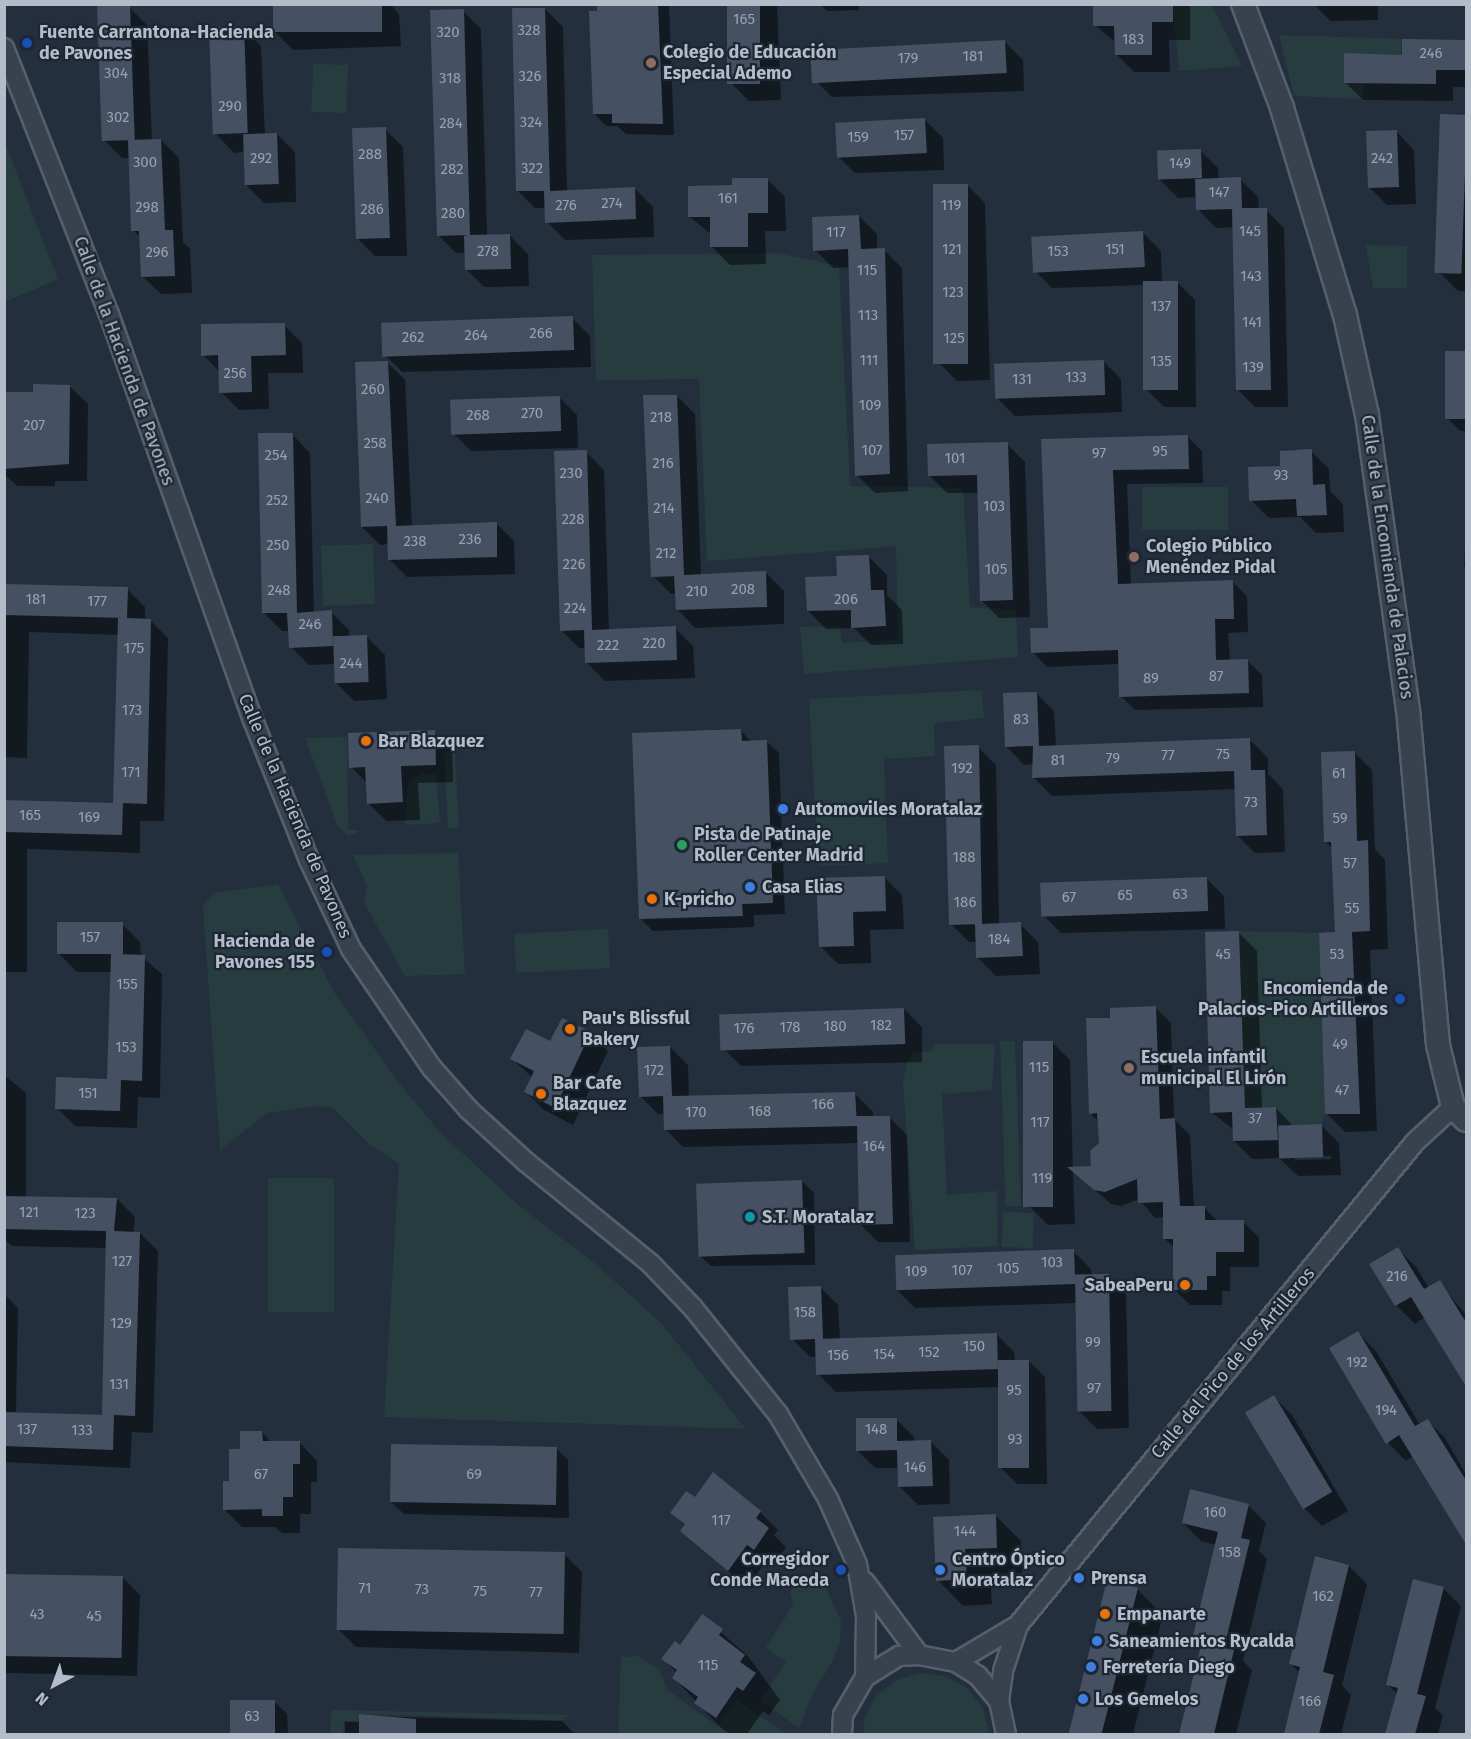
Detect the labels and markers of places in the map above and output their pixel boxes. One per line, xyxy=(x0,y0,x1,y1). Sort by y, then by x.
place label: Fuente Carrantona-Hacienda de Pavones xyxy=(39,22,274,64)
marker: Fuente Carrantona-Hacienda de Pavones xyxy=(20,36,34,50)
place label: Colegio de Educación Especial Ademo xyxy=(663,42,837,84)
marker: Colegio de Educación Especial Ademo xyxy=(644,56,658,70)
place label: Colegio Público Menéndez Pidal xyxy=(1146,536,1276,578)
marker: Colegio Público Menéndez Pidal xyxy=(1127,550,1141,564)
place label: Bar Blazquez xyxy=(378,730,484,752)
marker: Bar Blazquez xyxy=(359,734,373,748)
place label: Automoviles Moratalaz xyxy=(795,798,982,820)
marker: Automoviles Moratalaz xyxy=(776,802,790,816)
place label: Pista de Patinaje Roller Center Madrid xyxy=(694,824,864,866)
marker: Pista de Patinaje Roller Center Madrid xyxy=(675,838,689,852)
place label: Casa Elias xyxy=(762,876,843,898)
marker: Casa Elias xyxy=(743,880,757,894)
place label: K-pricho xyxy=(664,888,735,910)
marker: K-pricho xyxy=(645,892,659,906)
place label: Hacienda de Pavones 155 xyxy=(213,931,315,974)
marker: Hacienda de Pavones 155 xyxy=(320,945,334,959)
place label: Encomienda de Palacios-Pico Artilleros xyxy=(1198,978,1388,1020)
marker: Encomienda de Palacios-Pico Artilleros xyxy=(1393,992,1407,1006)
place label: Pau's Blissful Bakery xyxy=(582,1008,690,1050)
marker: Pau's Blissful Bakery xyxy=(563,1022,577,1036)
place label: Escuela infantil municipal El Lirón xyxy=(1141,1047,1286,1090)
marker: Escuela infantil municipal El Lirón xyxy=(1122,1061,1136,1075)
place label: Bar Cafe Blazquez xyxy=(553,1073,626,1116)
marker: Bar Cafe Blazquez xyxy=(534,1087,548,1101)
place label: S.T. Moratalaz xyxy=(762,1206,874,1228)
marker: S.T. Moratalaz xyxy=(743,1210,757,1224)
place label: SabeaPeru xyxy=(1085,1274,1173,1296)
marker: SabeaPeru xyxy=(1178,1278,1192,1292)
place label: Corregidor Conde Maceda xyxy=(710,1549,829,1592)
place label: Centro Óptico Moratalaz xyxy=(952,1549,1065,1592)
marker: Corregidor Conde Maceda xyxy=(834,1563,848,1577)
marker: Centro Óptico Moratalaz xyxy=(933,1563,947,1577)
place label: Prensa xyxy=(1091,1567,1147,1589)
marker: Prensa xyxy=(1072,1571,1086,1585)
place label: Empanarte xyxy=(1117,1603,1206,1625)
marker: Empanarte xyxy=(1098,1607,1112,1621)
place label: Saneamientos Rycalda xyxy=(1109,1630,1294,1652)
marker: Saneamientos Rycalda xyxy=(1090,1634,1104,1648)
place label: Ferretería Diego xyxy=(1103,1656,1235,1678)
marker: Ferretería Diego xyxy=(1084,1660,1098,1674)
place label: Los Gemelos xyxy=(1095,1688,1198,1710)
marker: Los Gemelos xyxy=(1076,1692,1090,1706)

